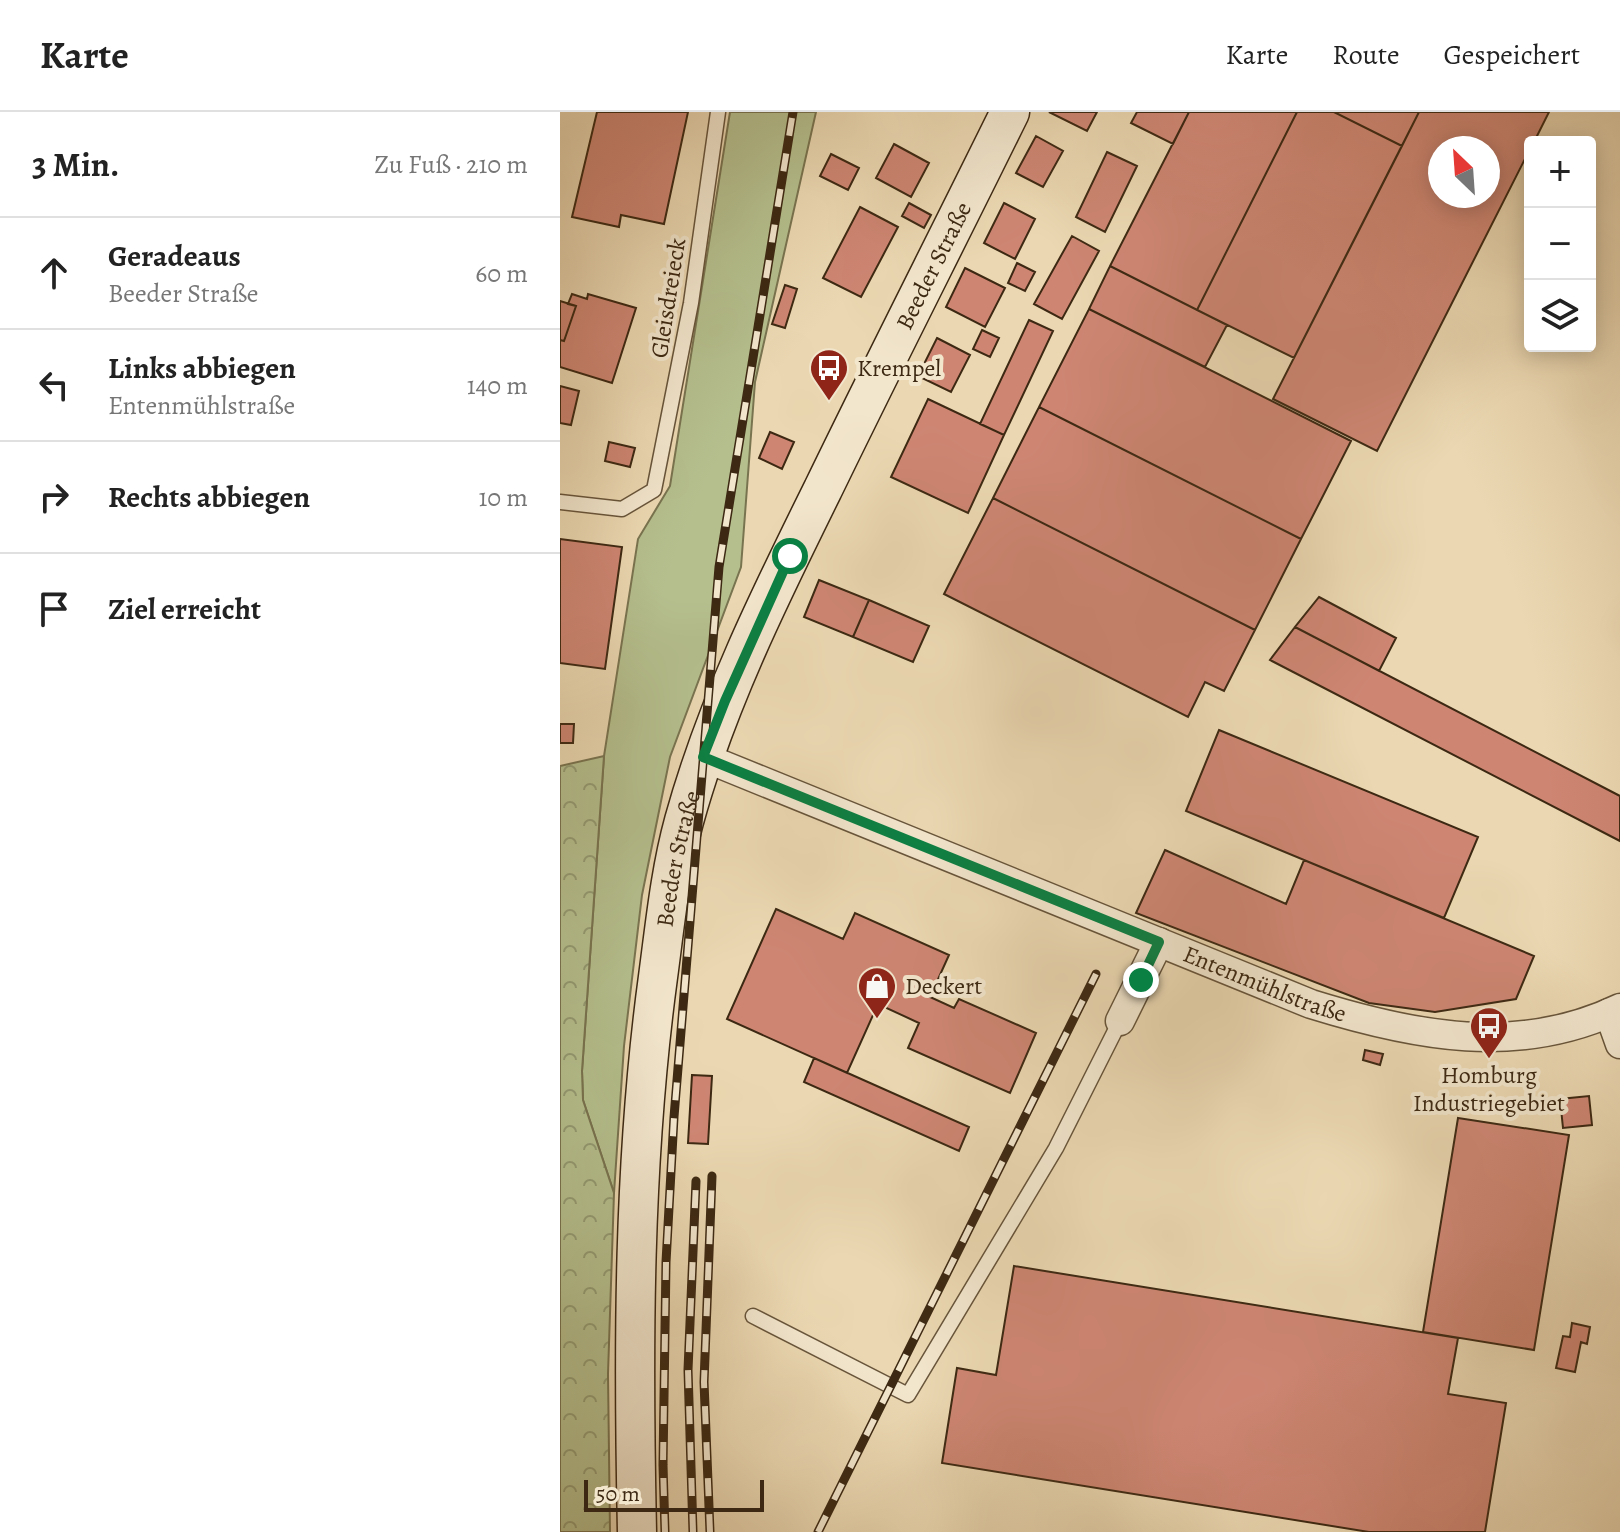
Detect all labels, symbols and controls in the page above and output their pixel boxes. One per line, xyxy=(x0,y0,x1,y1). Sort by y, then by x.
text: Karte xyxy=(40,29,129,81)
text: Karte xyxy=(1225,36,1288,74)
text: Route xyxy=(1332,36,1400,74)
text: Gespeichert xyxy=(1444,36,1580,74)
north arrow xyxy=(1428,136,1500,208)
map controls xyxy=(1524,136,1596,352)
button: + xyxy=(1524,136,1596,208)
text: 3 Min. xyxy=(32,141,119,188)
text: Zu Fuß · 210 m xyxy=(374,147,528,182)
street label: Beeder Straße xyxy=(888,196,979,335)
button: − xyxy=(1524,208,1596,280)
text: Geradeaus xyxy=(108,236,241,276)
street label: Gleisdreieck xyxy=(643,236,693,360)
icon: ahead xyxy=(32,251,76,295)
text: 60 m xyxy=(475,256,528,291)
text: Beeder Straße xyxy=(108,276,258,311)
button: layers xyxy=(1524,280,1596,352)
bus stop icon: Krempel xyxy=(808,347,850,402)
text: Links abbiegen xyxy=(108,348,296,388)
place label: Krempel xyxy=(857,352,941,384)
icon: left xyxy=(32,363,76,407)
text: 140 m xyxy=(467,368,528,403)
text: Entenmühlstraße xyxy=(108,388,295,423)
icon: right xyxy=(32,475,76,519)
text: Rechts abbiegen xyxy=(108,477,310,517)
text: 10 m xyxy=(478,480,528,515)
route start xyxy=(772,538,808,574)
icon: arrive xyxy=(32,587,76,631)
text: Ziel erreicht xyxy=(108,589,261,629)
street label: Beeder Straße xyxy=(649,786,708,929)
street label: Entenmühlstraße xyxy=(1178,938,1350,1030)
route end xyxy=(1123,962,1159,998)
shop icon: Deckert xyxy=(856,965,898,1020)
place label: Deckert xyxy=(905,970,982,1002)
bus stop icon: Homburg Industriegebiet xyxy=(1468,1005,1510,1060)
place label: Homburg Industriegebiet xyxy=(1413,1059,1565,1119)
scale bar xyxy=(584,1476,764,1512)
text: 50 m xyxy=(596,1479,640,1509)

